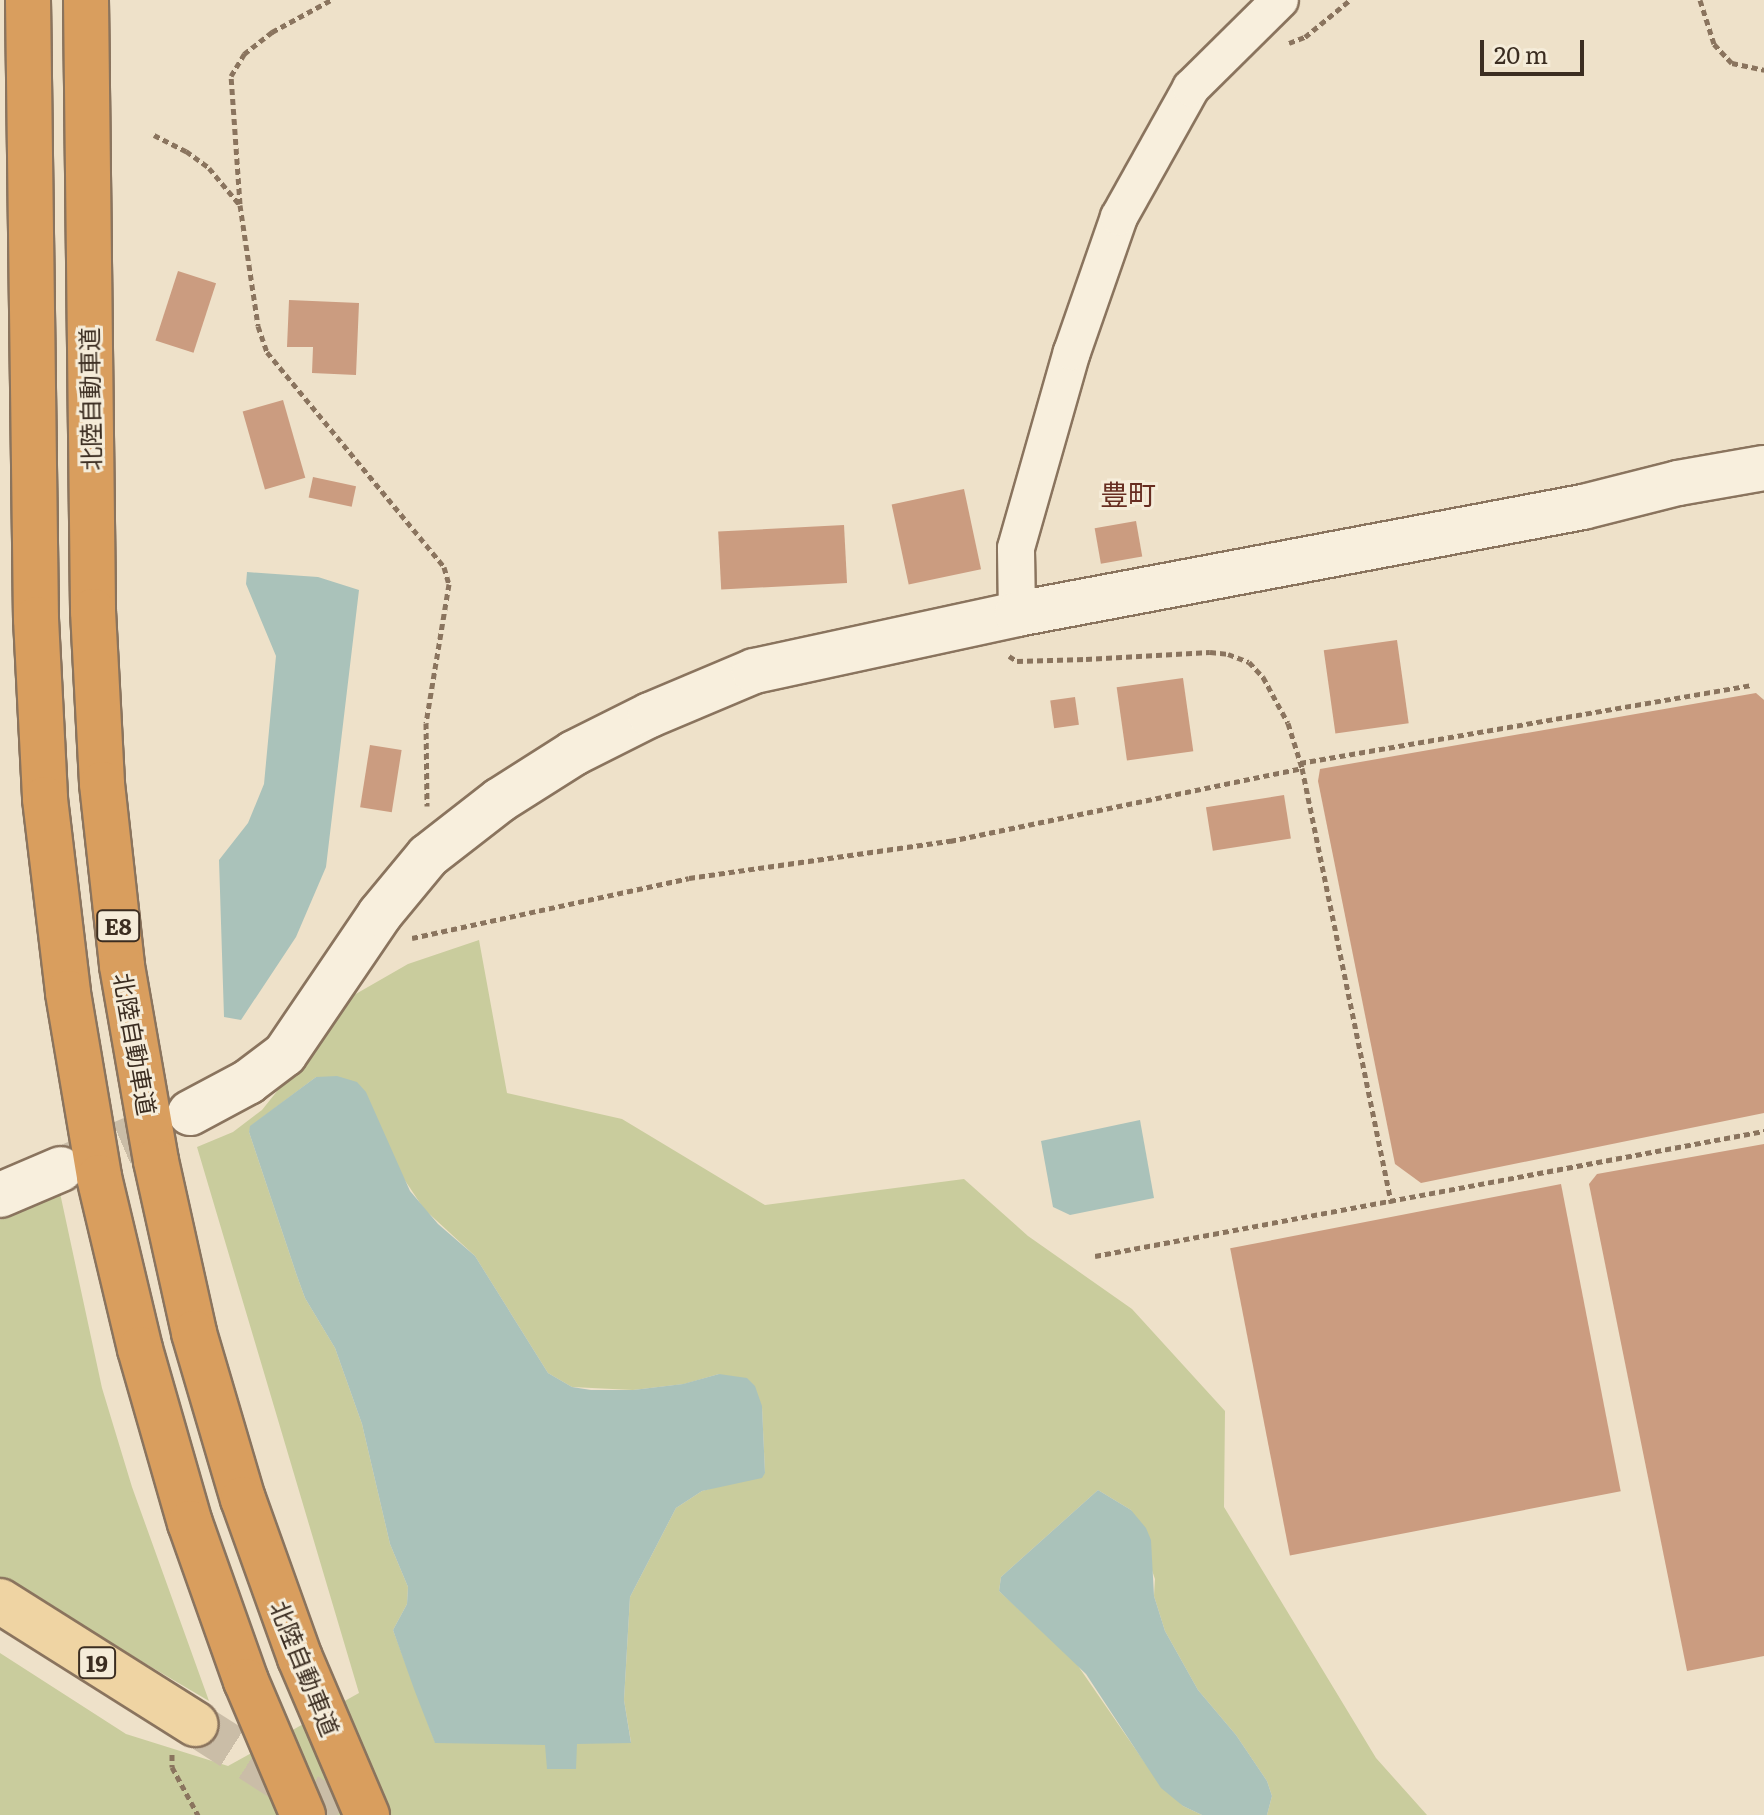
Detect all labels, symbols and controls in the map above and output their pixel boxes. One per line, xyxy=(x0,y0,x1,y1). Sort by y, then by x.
scale bar xyxy=(1484,24,1588,74)
text: 20 m xyxy=(1494,36,1548,71)
street label: 北陸自動車道 xyxy=(73,327,105,471)
district label: 豊町 xyxy=(1100,476,1156,510)
road number: E8 xyxy=(96,908,140,944)
street label: 北陸自動車道 xyxy=(109,971,163,1117)
street label: 北陸自動車道 xyxy=(266,1596,346,1740)
road number: 19 xyxy=(77,1645,117,1681)

